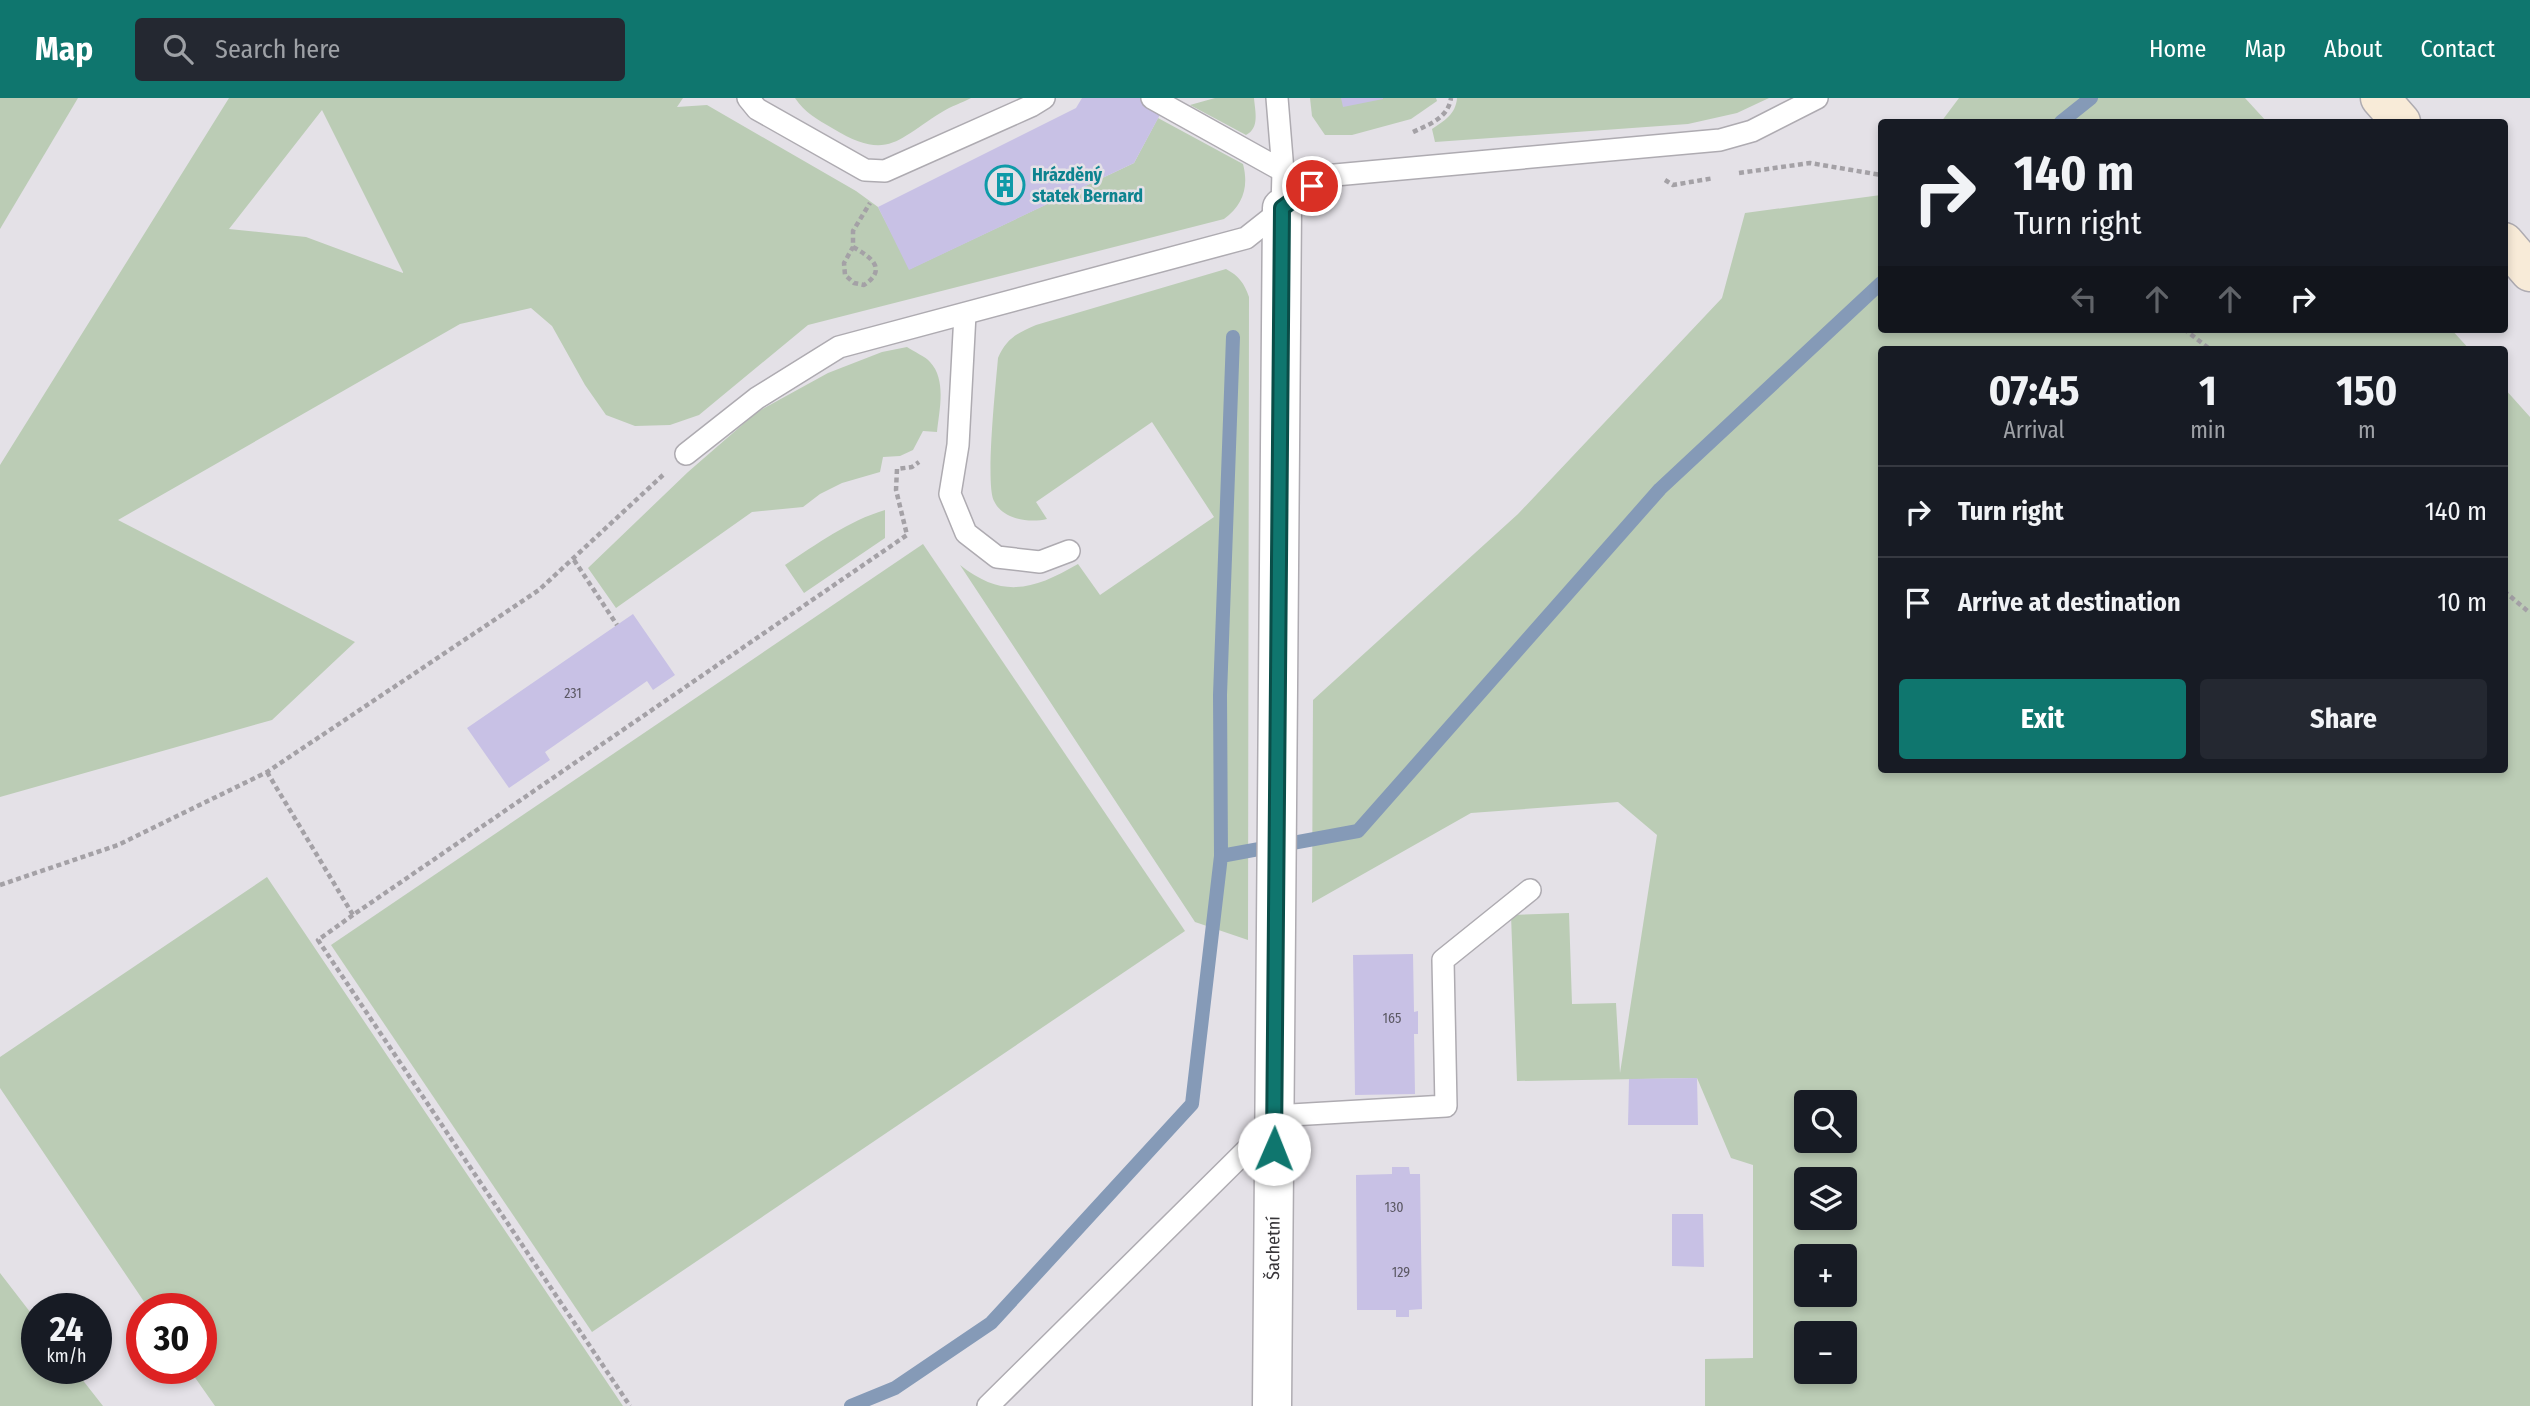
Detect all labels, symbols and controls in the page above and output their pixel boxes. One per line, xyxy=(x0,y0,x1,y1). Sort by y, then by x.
search box xyxy=(135,18,625,81)
text: Map xyxy=(35,29,93,69)
icon: search xyxy=(159,30,197,68)
text: Search here xyxy=(215,34,340,65)
text: Home xyxy=(2149,35,2206,63)
text: Map xyxy=(2244,35,2286,63)
text: About xyxy=(2324,35,2382,63)
text: Contact xyxy=(2420,35,2495,63)
text: 140 m xyxy=(2014,144,2134,203)
icon: right xyxy=(1899,147,1990,238)
pin xyxy=(1282,156,1342,216)
building icon: Hrázděný statek Bernard xyxy=(984,164,1026,206)
place label: Hrázděný statek Bernard xyxy=(1032,164,1143,207)
icon: arrive xyxy=(1293,167,1331,205)
text: Turn right xyxy=(2014,204,2141,242)
icon: left xyxy=(2065,280,2103,318)
icon: ahead xyxy=(2138,280,2176,318)
icon: ahead xyxy=(2211,280,2249,318)
icon: right xyxy=(2284,280,2322,318)
text: 07:45 xyxy=(1988,366,2080,416)
text: 1 xyxy=(2199,366,2217,416)
text: 150 xyxy=(2336,366,2398,416)
text: Arrival xyxy=(2004,416,2065,444)
text: min xyxy=(2190,416,2226,444)
text: m xyxy=(2358,416,2376,444)
icon: right xyxy=(1899,493,1937,531)
text: Turn right xyxy=(1958,496,2064,527)
text: 140 m xyxy=(2425,496,2487,527)
icon: arrive xyxy=(1899,584,1937,622)
text: Arrive at destination xyxy=(1958,587,2181,618)
text: 10 m xyxy=(2437,587,2487,618)
button: Exit xyxy=(1899,679,2186,759)
button: Share xyxy=(2200,679,2487,759)
house number: 231 xyxy=(564,685,582,702)
house number: 165 xyxy=(1383,1010,1401,1027)
map controls xyxy=(1794,1090,1857,1384)
button: search xyxy=(1794,1090,1857,1153)
position arrow xyxy=(1237,1112,1311,1186)
button: layers xyxy=(1794,1167,1857,1230)
house number: 130 xyxy=(1384,1199,1404,1216)
street label: Šachetní xyxy=(1262,1216,1285,1280)
button: + xyxy=(1794,1244,1857,1307)
house number: 129 xyxy=(1392,1264,1410,1281)
speed limit sign: 30 xyxy=(126,1293,217,1384)
text: 24 xyxy=(50,1308,83,1350)
button: − xyxy=(1794,1321,1857,1384)
text: km/h xyxy=(46,1345,87,1367)

